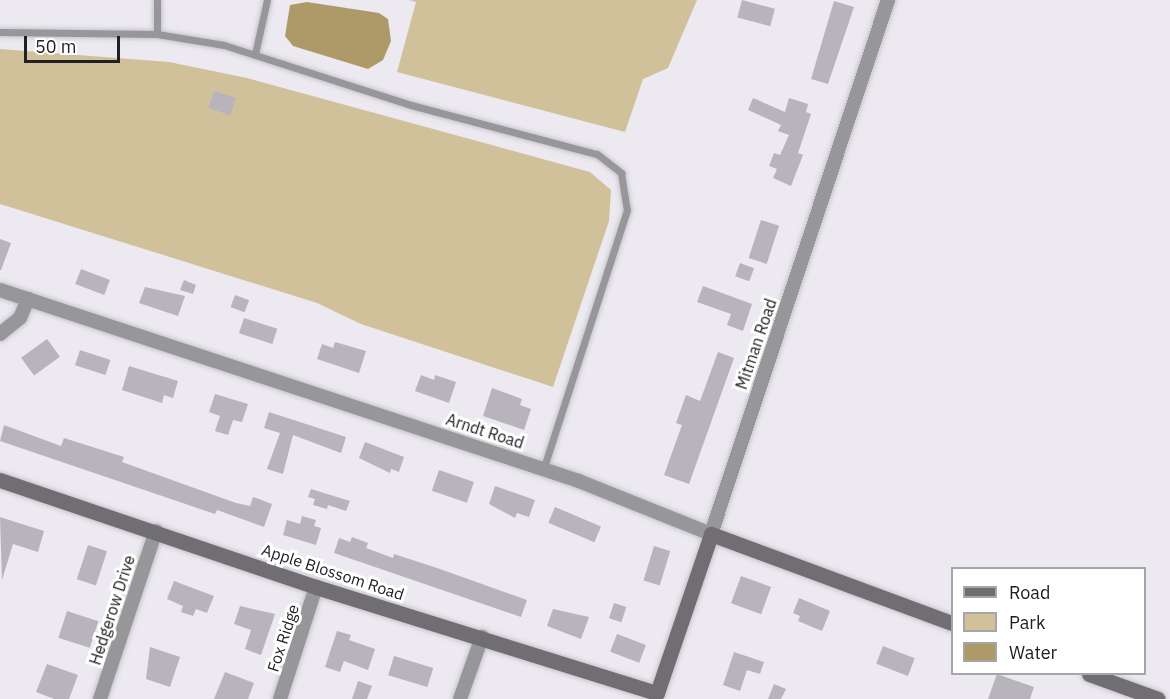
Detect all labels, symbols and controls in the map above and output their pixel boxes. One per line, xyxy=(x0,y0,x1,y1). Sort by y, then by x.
scale bar xyxy=(27,24,123,62)
text: 50 m xyxy=(35,35,77,58)
street label: Mitman Road xyxy=(731,296,781,392)
street label: Arndt Road xyxy=(444,409,526,453)
street label: Apple Blossom Road xyxy=(259,540,407,604)
street label: Hedgerow Drive xyxy=(85,553,139,667)
legend xyxy=(951,567,1146,675)
text: Road xyxy=(1009,581,1050,604)
street label: Fox Ridge xyxy=(263,602,303,674)
text: Park xyxy=(1009,611,1045,634)
text: Water xyxy=(1009,641,1057,664)

